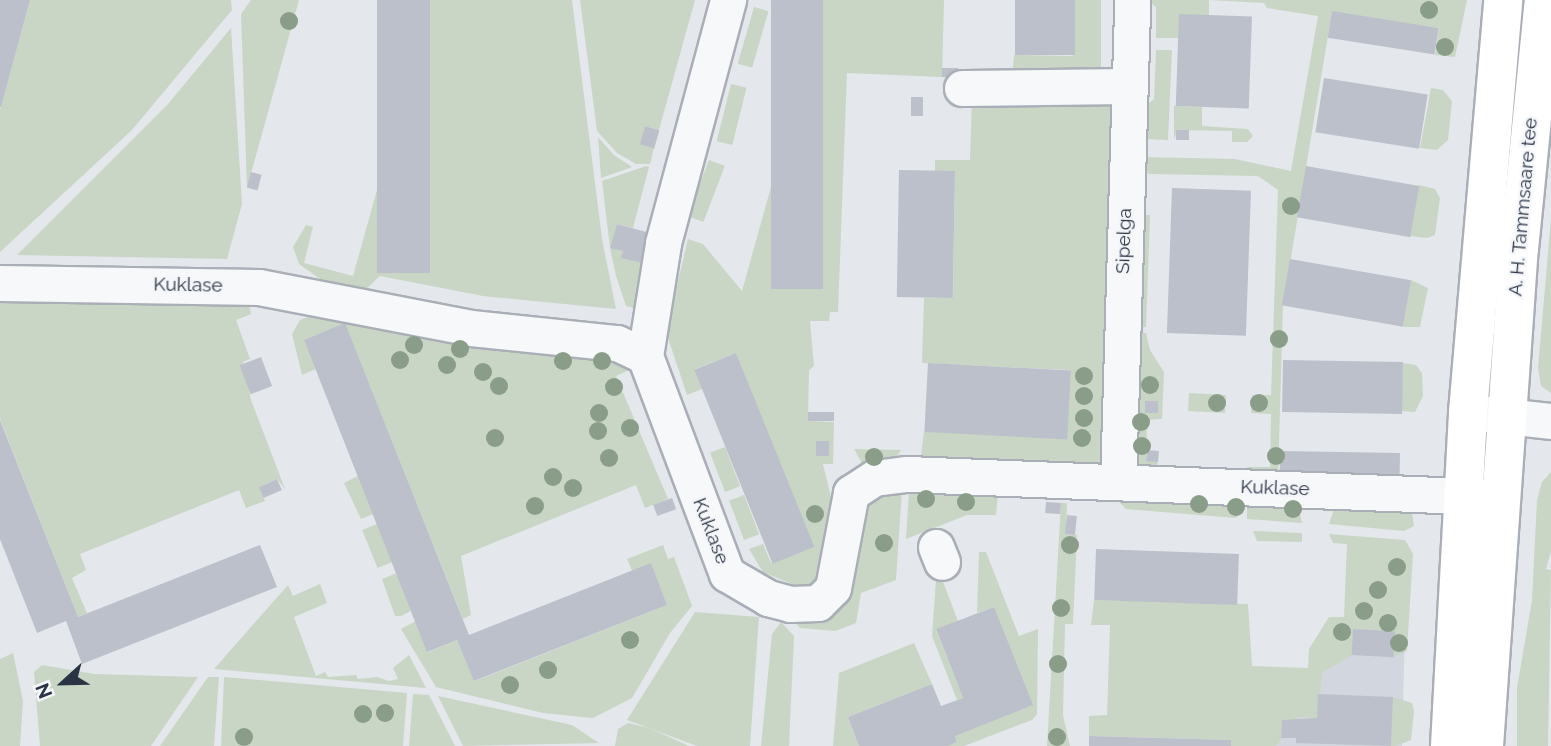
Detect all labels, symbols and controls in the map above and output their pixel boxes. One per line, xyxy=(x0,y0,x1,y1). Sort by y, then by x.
street label: A. H. Tammsaare tee xyxy=(1504,117,1542,297)
street label: Sipelga xyxy=(1111,208,1137,274)
street label: Kuklase xyxy=(153,273,223,297)
street label: Kuklase xyxy=(1240,475,1310,501)
street label: Kuklase xyxy=(688,495,734,567)
north arrow xyxy=(28,648,98,718)
text: N xyxy=(31,680,56,702)

